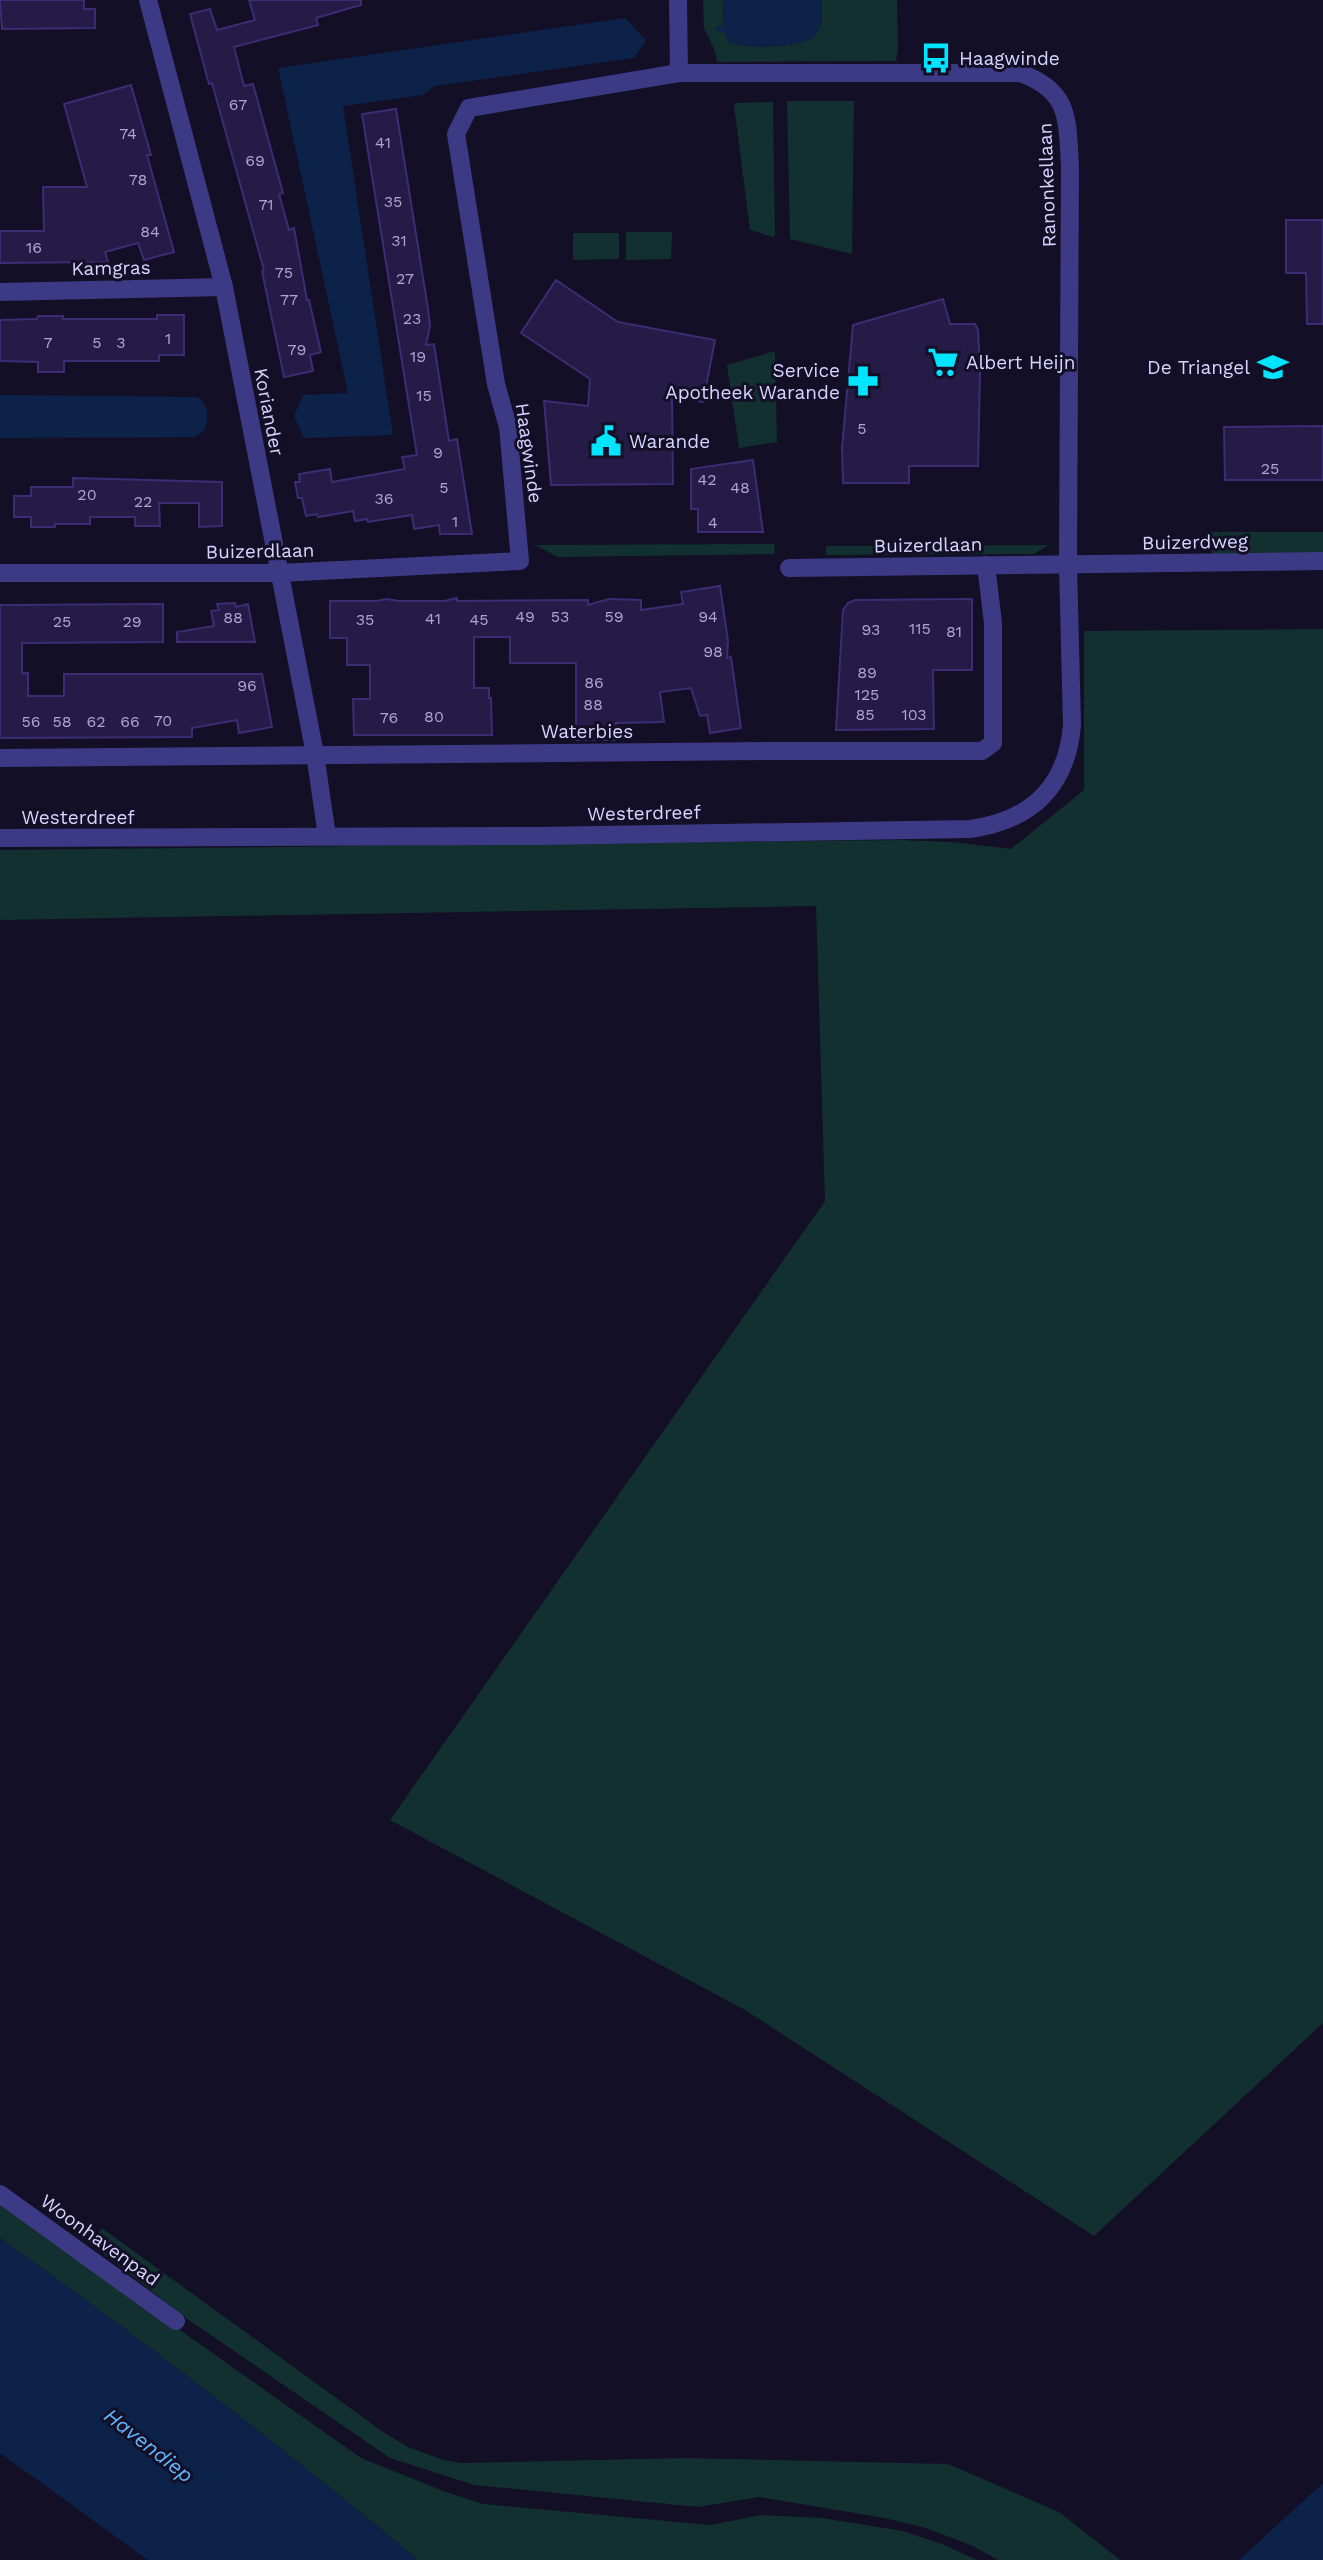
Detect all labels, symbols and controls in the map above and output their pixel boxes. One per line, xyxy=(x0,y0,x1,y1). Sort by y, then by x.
bus stop icon: Haagwinde xyxy=(919,41,953,75)
place label: Haagwinde xyxy=(959,47,1060,70)
house number: 67 xyxy=(229,95,247,114)
street label: Ranonkellaan xyxy=(1033,122,1061,248)
house number: 74 xyxy=(119,124,137,143)
house number: 41 xyxy=(375,133,391,152)
house number: 69 xyxy=(245,151,265,170)
house number: 78 xyxy=(129,170,147,189)
house number: 35 xyxy=(384,192,402,211)
house number: 71 xyxy=(258,195,274,214)
house number: 84 xyxy=(140,222,160,241)
house number: 31 xyxy=(391,231,407,250)
house number: 16 xyxy=(26,238,42,257)
street label: Kamgras xyxy=(71,256,151,280)
house number: 75 xyxy=(275,263,293,282)
house number: 27 xyxy=(396,269,414,288)
house number: 77 xyxy=(280,290,298,309)
house number: 23 xyxy=(403,309,421,328)
house number: 1 xyxy=(165,329,171,348)
house number: 7 xyxy=(44,333,53,352)
house number: 5 xyxy=(92,333,102,352)
house number: 3 xyxy=(116,333,126,352)
house number: 79 xyxy=(288,340,306,359)
supermarket icon: Albert Heijn xyxy=(926,345,960,379)
house number: 19 xyxy=(410,347,426,366)
school or university icon: De Triangel xyxy=(1256,350,1290,384)
place label: Albert Heijn xyxy=(966,351,1075,374)
place label: De Triangel xyxy=(1147,356,1250,379)
place label: Service Apotheek Warande xyxy=(665,359,840,404)
pharmacy icon: Service Apotheek Warande xyxy=(846,364,880,398)
street label: Koriander xyxy=(249,366,289,458)
house number: 15 xyxy=(416,386,432,405)
street label: Haagwinde xyxy=(511,401,547,505)
house number: 5 xyxy=(857,419,867,438)
public building icon: Warande xyxy=(589,424,623,458)
place label: Warande xyxy=(629,430,710,453)
house number: 9 xyxy=(433,443,443,462)
house number: 25 xyxy=(1261,459,1279,478)
house number: 42 xyxy=(697,470,717,489)
house number: 5 xyxy=(439,478,449,497)
house number: 48 xyxy=(730,478,750,497)
house number: 20 xyxy=(77,485,97,504)
house number: 36 xyxy=(374,489,394,508)
house number: 22 xyxy=(134,492,152,511)
house number: 1 xyxy=(452,512,458,531)
house number: 4 xyxy=(708,513,718,532)
street label: Buizerdweg xyxy=(1142,530,1249,554)
street label: Buizerdlaan xyxy=(874,533,982,557)
street label: Buizerdlaan xyxy=(206,539,314,563)
house number: 49 xyxy=(515,607,535,626)
house number: 53 xyxy=(551,607,569,626)
house number: 59 xyxy=(604,607,624,626)
house number: 94 xyxy=(698,607,718,626)
house number: 88 xyxy=(223,608,243,627)
house number: 41 xyxy=(425,609,441,628)
house number: 35 xyxy=(356,610,374,629)
house number: 45 xyxy=(469,610,489,629)
house number: 25 xyxy=(53,612,71,631)
house number: 29 xyxy=(122,612,142,631)
house number: 115 xyxy=(909,619,931,638)
house number: 93 xyxy=(862,620,880,639)
house number: 81 xyxy=(946,622,962,641)
house number: 98 xyxy=(703,642,723,661)
house number: 89 xyxy=(857,663,877,682)
house number: 86 xyxy=(584,673,604,692)
house number: 96 xyxy=(237,676,257,695)
house number: 125 xyxy=(855,685,879,704)
house number: 88 xyxy=(583,695,603,714)
house number: 85 xyxy=(855,705,875,724)
house number: 103 xyxy=(901,705,927,724)
house number: 80 xyxy=(424,707,444,726)
house number: 76 xyxy=(380,708,398,727)
house number: 70 xyxy=(154,711,172,730)
house number: 56 xyxy=(21,712,41,731)
house number: 58 xyxy=(52,712,72,731)
house number: 62 xyxy=(86,712,106,731)
house number: 66 xyxy=(120,712,140,731)
street label: Waterbies xyxy=(541,720,633,743)
street label: Westerdreef xyxy=(587,801,702,825)
street label: Westerdreef xyxy=(21,806,135,829)
street label: Woonhavenpad xyxy=(36,2189,164,2291)
water label: Havendiep xyxy=(99,2402,199,2488)

